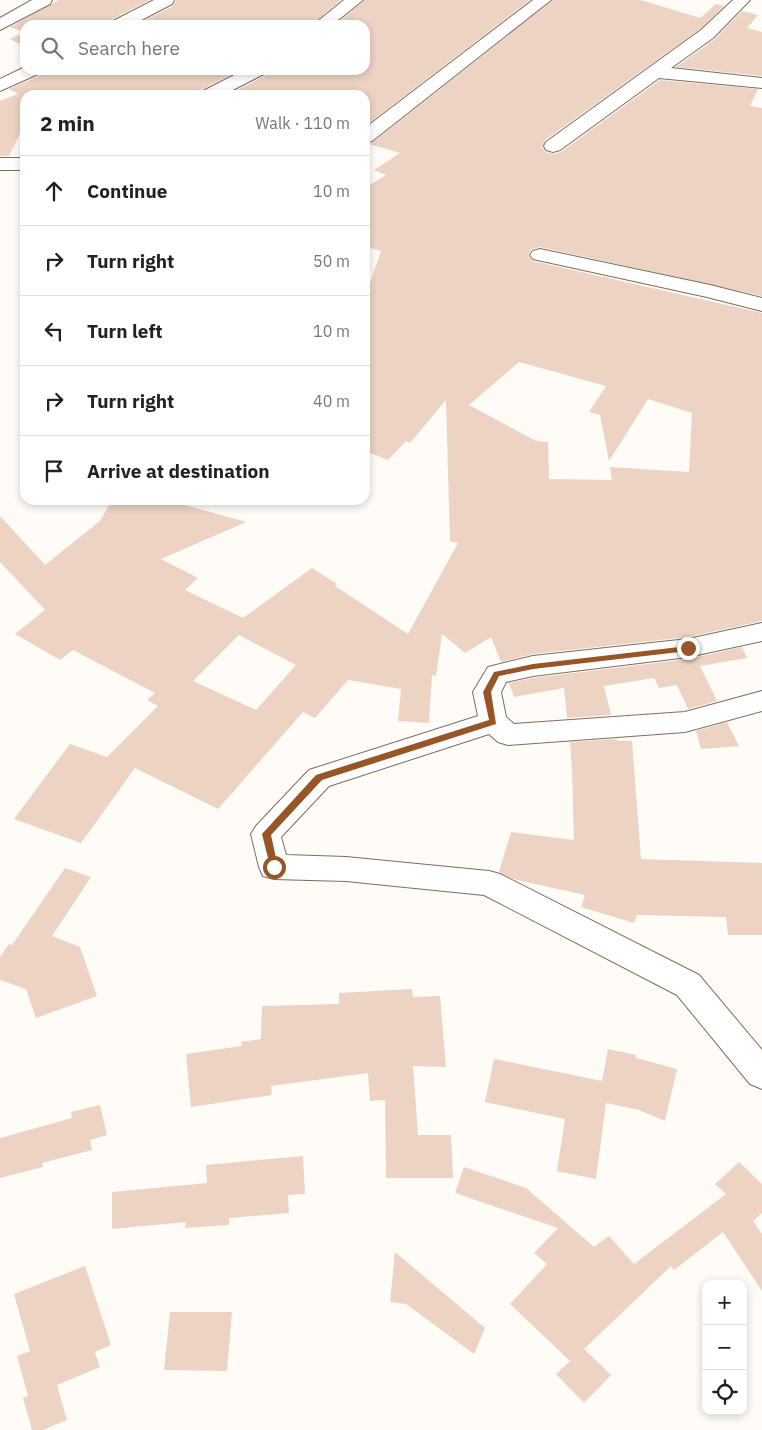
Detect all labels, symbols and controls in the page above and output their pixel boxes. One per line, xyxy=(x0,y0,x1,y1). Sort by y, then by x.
search box xyxy=(20,20,370,75)
icon: search xyxy=(38,34,66,62)
text: Search here xyxy=(78,36,180,60)
text: 2 min xyxy=(40,109,95,137)
text: Walk · 110 m xyxy=(255,113,350,133)
icon: ahead xyxy=(40,177,68,205)
text: Continue xyxy=(87,179,167,203)
text: 10 m xyxy=(313,181,350,201)
icon: right xyxy=(40,247,68,275)
text: Turn right xyxy=(87,249,174,273)
text: 50 m xyxy=(313,251,350,271)
icon: left xyxy=(40,317,68,345)
text: Turn left xyxy=(87,319,163,343)
text: 10 m xyxy=(313,321,350,341)
icon: right xyxy=(40,387,68,415)
text: Turn right xyxy=(87,389,174,413)
text: 40 m xyxy=(313,391,350,411)
icon: arrive xyxy=(40,457,68,485)
text: Arrive at destination xyxy=(87,459,270,483)
route end xyxy=(677,637,700,660)
route start xyxy=(263,856,286,879)
map controls xyxy=(702,1280,747,1415)
button: + xyxy=(702,1280,747,1325)
button: − xyxy=(702,1325,747,1370)
button: locate xyxy=(702,1370,747,1415)

